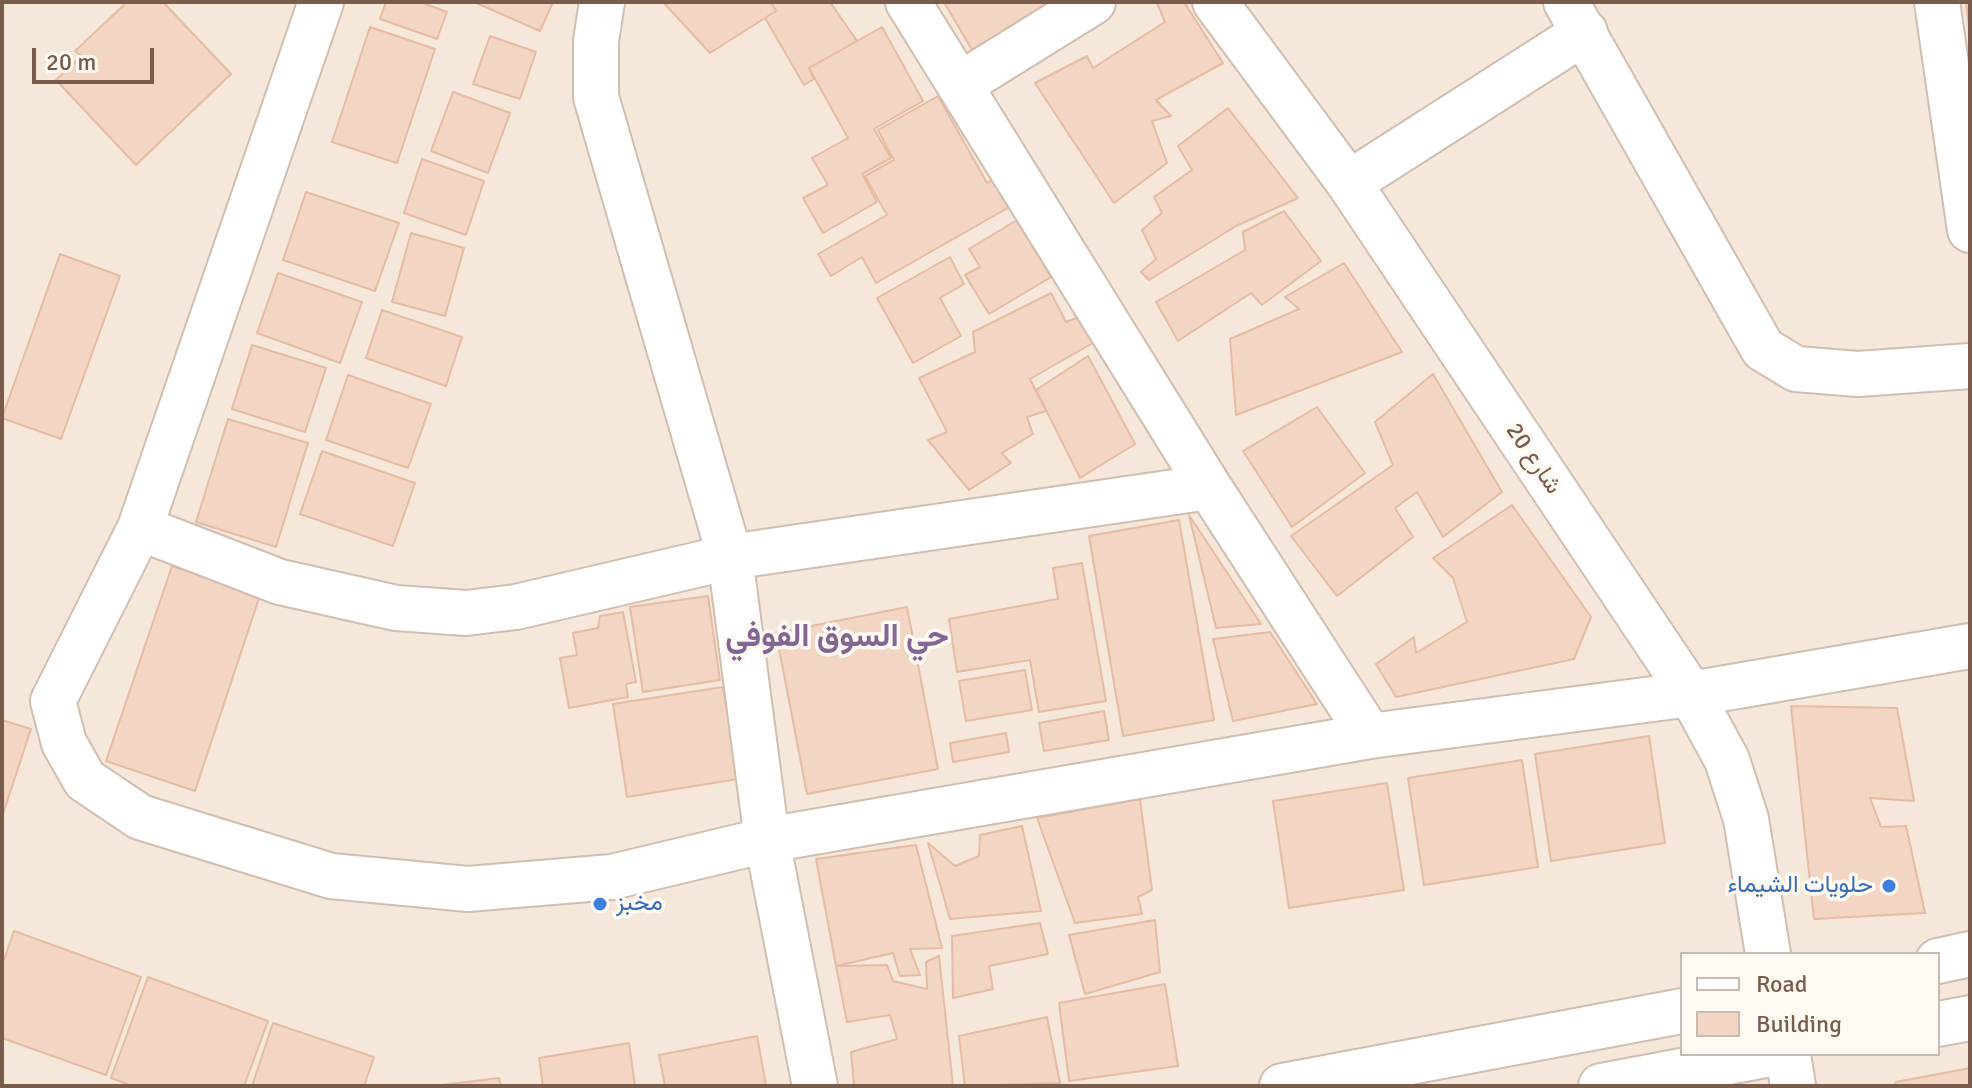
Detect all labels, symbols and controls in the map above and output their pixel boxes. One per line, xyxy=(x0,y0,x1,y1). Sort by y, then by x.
scale bar xyxy=(36,32,158,82)
text: 20 m xyxy=(46,47,96,77)
street label: شارع 20 xyxy=(1499,418,1567,500)
district label: حي السوق الفوفي xyxy=(725,619,949,657)
place label: حلويات الشيماء xyxy=(1727,872,1873,900)
marker: حلويات الشيماء xyxy=(1880,877,1898,895)
place label: مخبز xyxy=(616,890,663,918)
marker: مخبز xyxy=(591,895,609,913)
legend xyxy=(1680,952,1940,1056)
text: Road xyxy=(1756,969,1807,999)
text: Building xyxy=(1756,1009,1842,1039)

